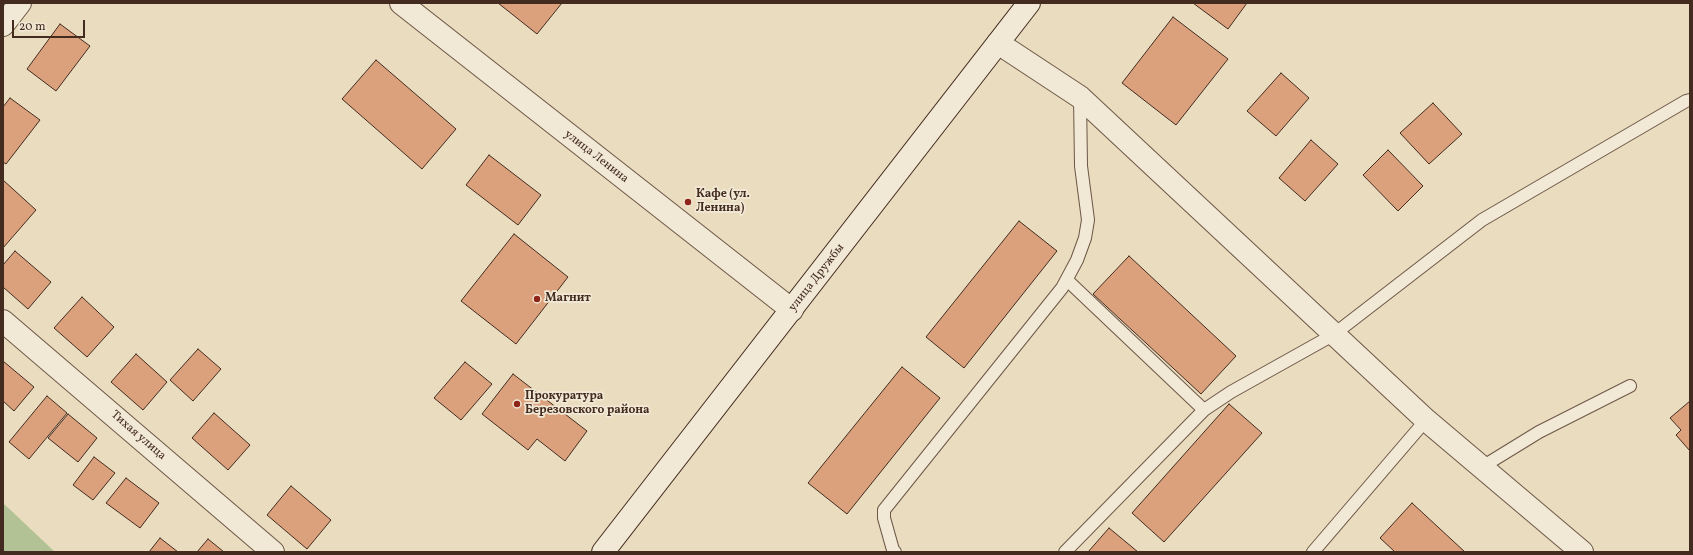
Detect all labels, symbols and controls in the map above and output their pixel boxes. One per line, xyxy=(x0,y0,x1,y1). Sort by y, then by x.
scale bar xyxy=(14,12,87,38)
text: 20 m xyxy=(19,19,46,35)
street label: улица Ленина xyxy=(561,127,631,187)
place label: Кафе (ул. Ленина) xyxy=(696,188,750,216)
marker: Кафе (ул. Ленина) xyxy=(683,197,693,207)
street label: улица Дружбы xyxy=(786,241,848,315)
place label: Магнит xyxy=(545,292,591,306)
marker: Магнит xyxy=(532,294,542,304)
place label: Прокуратура Березовского района xyxy=(525,390,650,418)
marker: Прокуратура Березовского района xyxy=(512,399,522,409)
street label: Тихая улица xyxy=(108,408,168,464)

